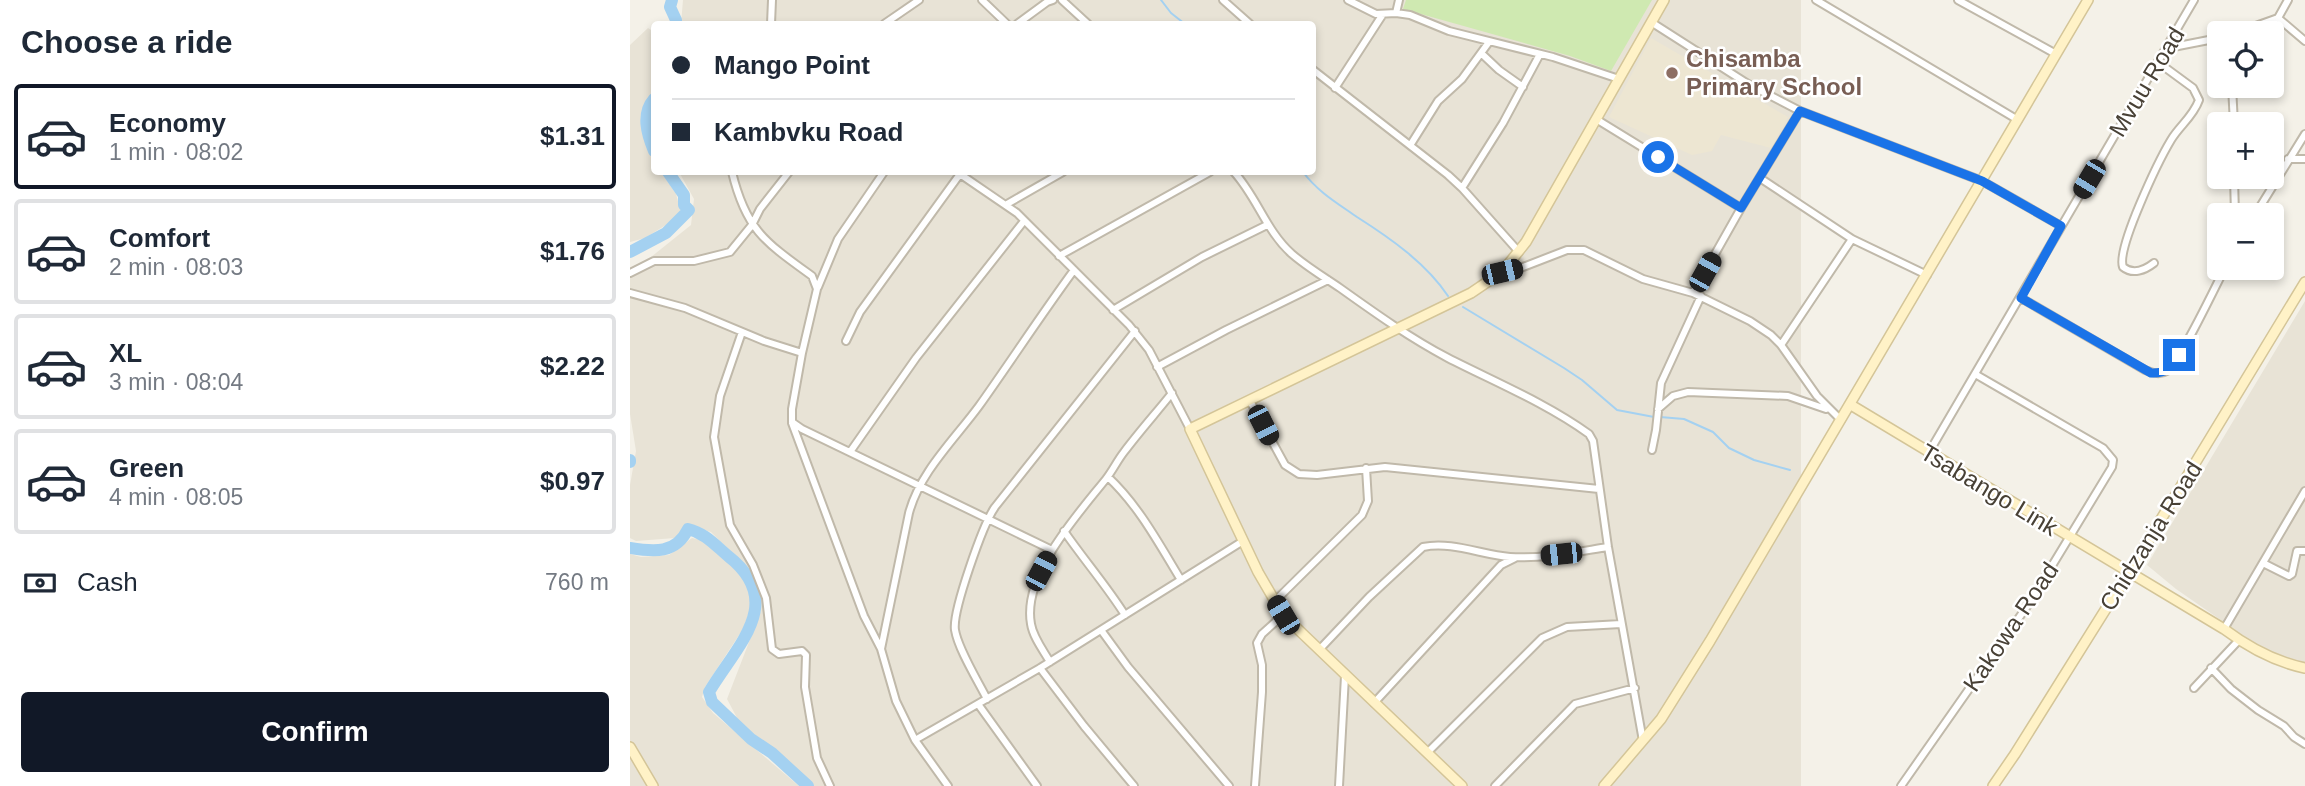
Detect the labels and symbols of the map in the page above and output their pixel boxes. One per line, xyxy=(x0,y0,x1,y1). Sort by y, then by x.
street label: Mvuu Road xyxy=(2103,22,2190,141)
place label: Chisamba Primary School xyxy=(1686,45,1862,100)
marker: Chisamba Primary School xyxy=(1664,65,1680,81)
route start xyxy=(1642,141,1674,173)
car xyxy=(2070,156,2109,202)
car xyxy=(1686,249,1725,295)
car xyxy=(1480,257,1525,287)
route end xyxy=(2163,339,2195,371)
car xyxy=(1245,402,1282,448)
street label: Tsabango Link xyxy=(1916,438,2063,542)
street label: Chidzanja Road xyxy=(2094,456,2207,615)
car xyxy=(1540,541,1583,567)
car xyxy=(1022,548,1061,594)
street label: Kakowa Road xyxy=(1958,557,2064,696)
car xyxy=(1264,592,1303,638)

